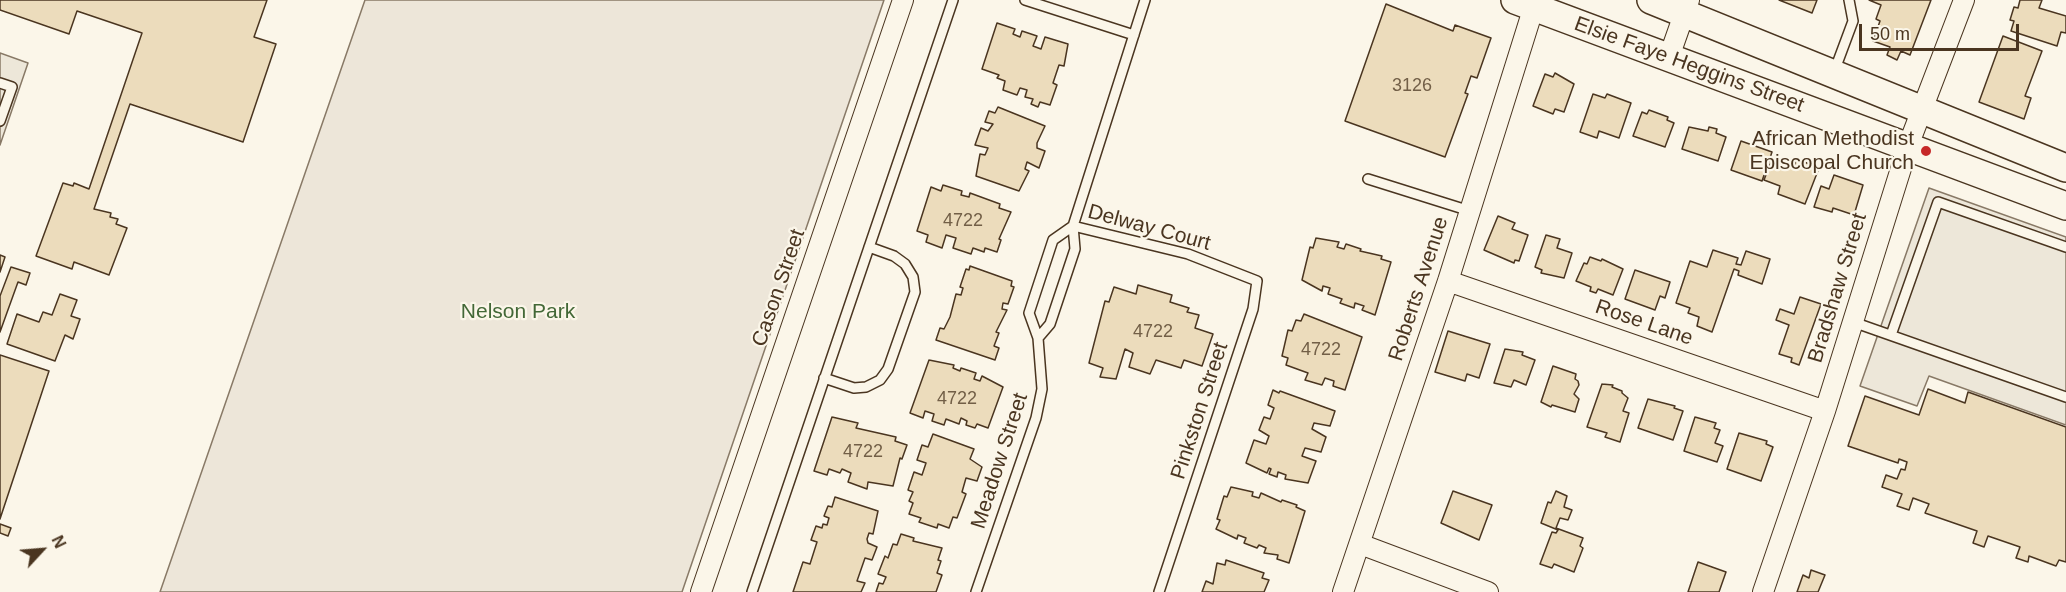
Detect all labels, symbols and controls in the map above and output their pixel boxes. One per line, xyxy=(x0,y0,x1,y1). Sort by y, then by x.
street label: Elsie Faye Heggins Street xyxy=(1571,12,1807,118)
scale bar xyxy=(1862,12,2022,50)
text: 50 m xyxy=(1870,24,1910,44)
house number: 3126 xyxy=(1392,75,1432,97)
place label: African Methodist Episcopal Church xyxy=(1749,126,1914,176)
marker: African Methodist Episcopal Church xyxy=(1919,144,1933,158)
street label: Delway Court xyxy=(1085,200,1213,256)
house number: 4722 xyxy=(943,210,983,232)
street label: Bradshaw Street xyxy=(1803,210,1873,366)
street label: Roberts Avenue xyxy=(1384,214,1454,364)
street label: Cason Street xyxy=(747,226,811,350)
street label: Rose Lane xyxy=(1592,295,1696,351)
park label: Nelson Park xyxy=(461,299,575,325)
house number: 4722 xyxy=(1133,321,1173,343)
street label: Pinkston Street xyxy=(1166,339,1234,483)
house number: 4722 xyxy=(1301,339,1341,361)
house number: 4722 xyxy=(937,388,977,410)
street label: Meadow Street xyxy=(966,390,1034,532)
house number: 4722 xyxy=(843,441,883,463)
north arrow xyxy=(12,520,72,580)
text: N xyxy=(48,533,69,551)

